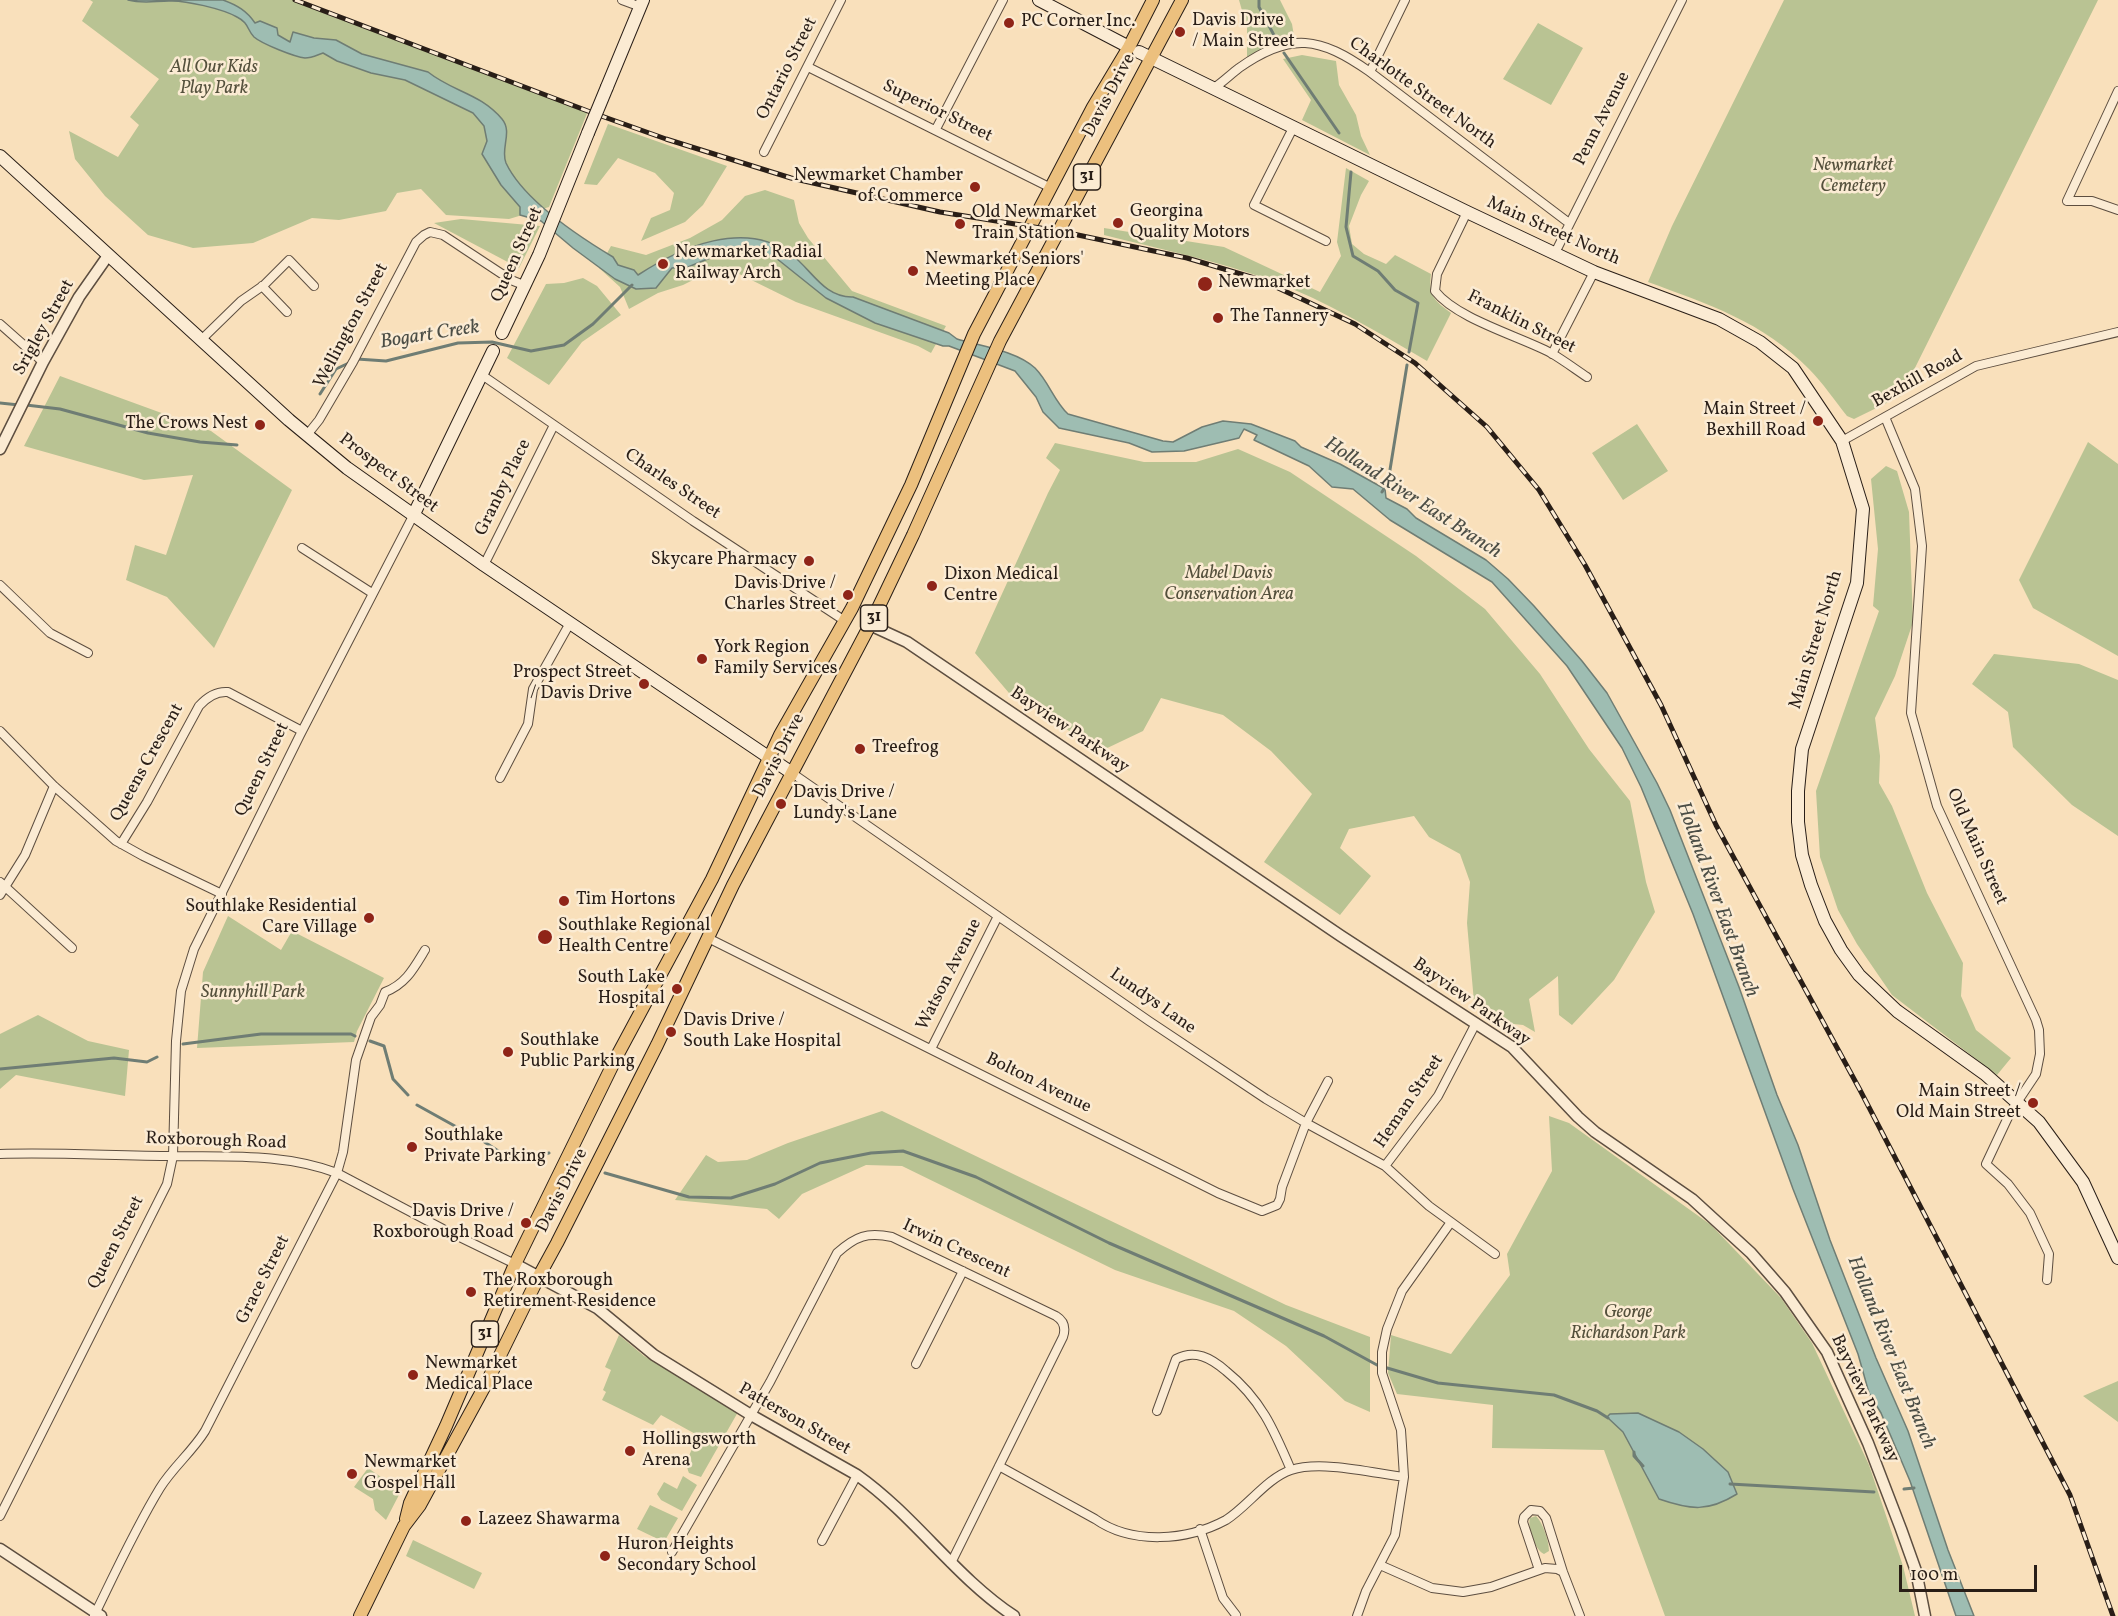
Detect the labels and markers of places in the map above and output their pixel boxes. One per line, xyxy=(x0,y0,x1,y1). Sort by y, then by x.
place label: Davis Drive / Main Street xyxy=(1192,11,1295,54)
place label: PC Corner Inc. xyxy=(1021,12,1136,34)
marker: PC Corner Inc. xyxy=(1002,16,1016,30)
marker: Davis Drive / Main Street xyxy=(1173,25,1187,39)
place label: Newmarket Chamber of Commerce xyxy=(794,166,963,208)
marker: Newmarket Chamber of Commerce xyxy=(968,180,982,194)
place label: Georgina Quality Motors xyxy=(1130,202,1250,244)
place label: Old Newmarket Train Station xyxy=(972,203,1097,246)
marker: Georgina Quality Motors xyxy=(1111,216,1125,230)
marker: Old Newmarket Train Station xyxy=(953,217,967,231)
place label: Newmarket Radial Railway Arch xyxy=(675,243,822,286)
place label: Newmarket Seniors' Meeting Place xyxy=(925,250,1084,292)
marker: Newmarket Radial Railway Arch xyxy=(656,257,670,271)
marker: Newmarket Seniors' Meeting Place xyxy=(906,264,920,278)
place label: Newmarket xyxy=(1218,273,1310,295)
marker: Newmarket xyxy=(1196,275,1214,293)
place label: The Tannery xyxy=(1230,307,1329,329)
marker: The Tannery xyxy=(1211,311,1225,325)
place label: Main Street / Bexhill Road xyxy=(1703,400,1806,442)
place label: The Crows Nest xyxy=(125,414,248,436)
marker: Main Street / Bexhill Road xyxy=(1811,414,1825,428)
marker: The Crows Nest xyxy=(253,418,267,432)
place label: Skycare Pharmacy xyxy=(651,550,797,572)
marker: Skycare Pharmacy xyxy=(802,554,816,568)
place label: Dixon Medical Centre xyxy=(944,565,1058,608)
place label: Davis Drive / Charles Street xyxy=(725,574,836,616)
marker: Dixon Medical Centre xyxy=(925,579,939,593)
marker: Davis Drive / Charles Street xyxy=(841,588,855,602)
place label: York Region Family Services xyxy=(714,638,837,680)
marker: York Region Family Services xyxy=(695,652,709,666)
place label: Prospect Street / Davis Drive xyxy=(513,663,632,706)
marker: Prospect Street / Davis Drive xyxy=(637,677,651,691)
place label: Treefrog xyxy=(872,738,939,760)
marker: Treefrog xyxy=(853,742,867,756)
place label: Davis Drive / Lundy's Lane xyxy=(793,783,897,826)
marker: Davis Drive / Lundy's Lane xyxy=(774,797,788,811)
place label: Tim Hortons xyxy=(576,890,675,912)
marker: Tim Hortons xyxy=(557,894,571,908)
place label: Southlake Residential Care Village xyxy=(185,897,357,940)
marker: Southlake Residential Care Village xyxy=(362,911,376,925)
place label: Southlake Regional Health Centre xyxy=(558,916,710,958)
marker: Southlake Regional Health Centre xyxy=(536,928,554,946)
place label: South Lake Hospital xyxy=(578,968,665,1010)
marker: South Lake Hospital xyxy=(670,982,684,996)
place label: Davis Drive / South Lake Hospital xyxy=(683,1011,841,1054)
marker: Davis Drive / South Lake Hospital xyxy=(664,1025,678,1039)
place label: Southlake Public Parking xyxy=(520,1031,635,1074)
marker: Southlake Public Parking xyxy=(501,1045,515,1059)
place label: Main Street / Old Main Street xyxy=(1896,1082,2021,1124)
marker: Main Street / Old Main Street xyxy=(2026,1096,2040,1110)
place label: Southlake Private Parking xyxy=(424,1126,546,1168)
marker: Southlake Private Parking xyxy=(405,1140,419,1154)
place label: Davis Drive / Roxborough Road xyxy=(373,1202,514,1244)
marker: Davis Drive / Roxborough Road xyxy=(519,1216,533,1230)
place label: The Roxborough Retirement Residence xyxy=(483,1271,656,1314)
marker: The Roxborough Retirement Residence xyxy=(464,1285,478,1299)
place label: Newmarket Medical Place xyxy=(425,1354,533,1396)
marker: Newmarket Medical Place xyxy=(406,1368,420,1382)
place label: Hollingsworth Arena xyxy=(642,1430,756,1472)
marker: Hollingsworth Arena xyxy=(623,1444,637,1458)
place label: Newmarket Gospel Hall xyxy=(364,1453,456,1496)
marker: Newmarket Gospel Hall xyxy=(345,1467,359,1481)
place label: Lazeez Shawarma xyxy=(478,1510,620,1532)
marker: Lazeez Shawarma xyxy=(459,1514,473,1528)
place label: Huron Heights Secondary School xyxy=(617,1535,756,1578)
marker: Huron Heights Secondary School xyxy=(598,1549,612,1563)

